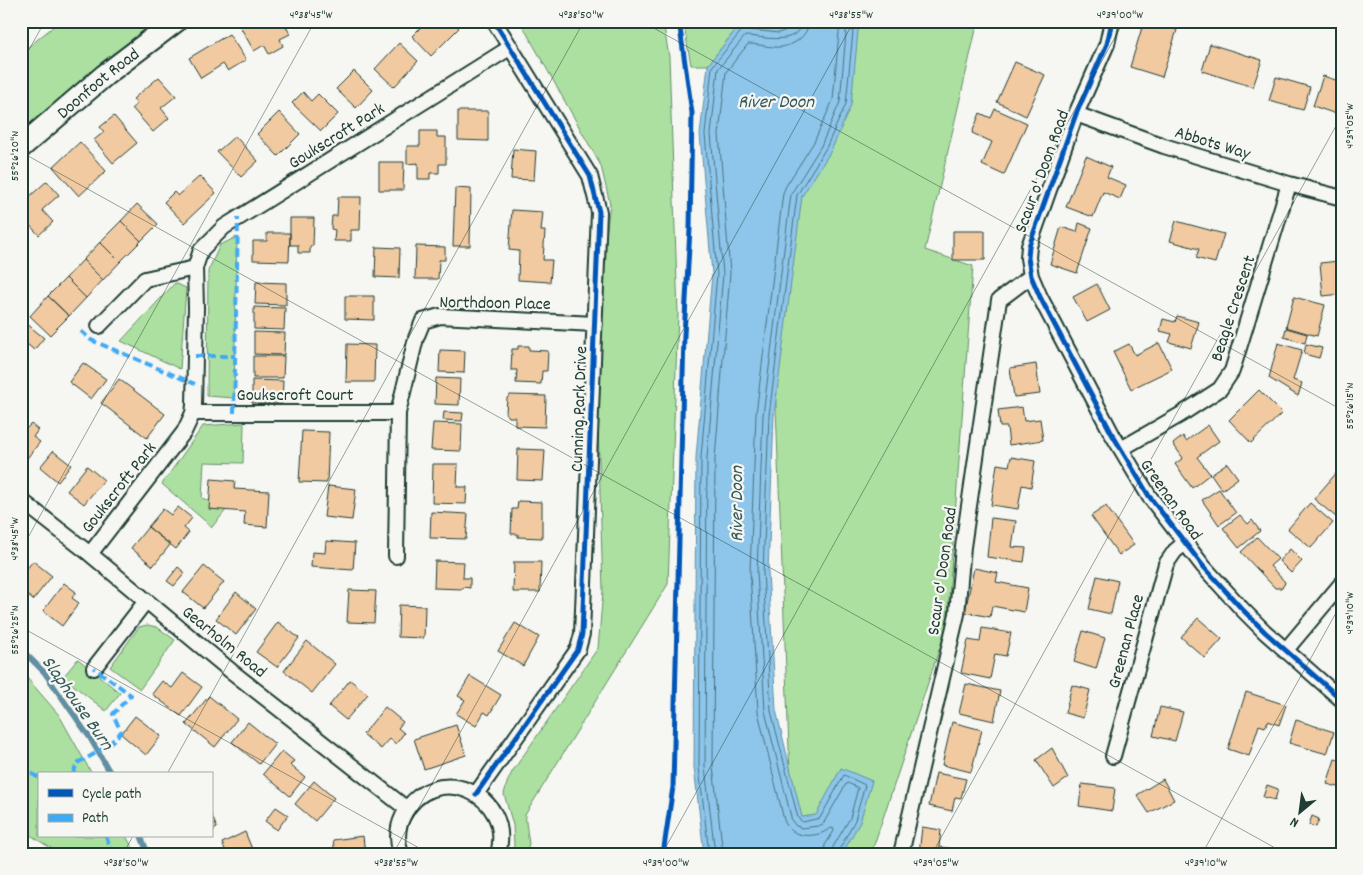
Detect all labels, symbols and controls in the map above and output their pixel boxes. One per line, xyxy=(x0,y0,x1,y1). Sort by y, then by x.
text: 4°38'45"W xyxy=(289,7,333,24)
text: 4°38'50"W xyxy=(559,7,603,24)
text: 4°38'55"W xyxy=(829,7,873,24)
text: 4°39'00"W xyxy=(1097,7,1143,24)
street label: Doonfoot Road xyxy=(52,43,146,126)
water label: River Doon xyxy=(738,90,815,117)
street label: Goukscroft Park xyxy=(284,98,390,177)
text: 4°39'05"W xyxy=(1342,103,1359,149)
street label: Scaur o' Doon Road xyxy=(1009,107,1077,237)
street label: Abbots Way xyxy=(1171,121,1254,168)
text: 55°26'20"N xyxy=(7,131,24,181)
street label: Beagle Crescent xyxy=(1205,252,1263,365)
street label: Northdoon Place xyxy=(439,291,551,318)
street label: Cunning Park Drive xyxy=(566,345,595,473)
text: 55°26'15"N xyxy=(1342,383,1359,429)
street label: Goukscroft Court xyxy=(237,384,354,409)
street label: Goukscroft Park xyxy=(76,438,164,539)
street label: Greenan Road xyxy=(1133,455,1207,546)
water label: River Doon xyxy=(725,465,752,542)
street label: Scaur o' Doon Road xyxy=(922,506,965,637)
text: 4°38'45"W xyxy=(7,517,24,561)
street label: Greenan Place xyxy=(1103,592,1152,692)
text: 4°39'10"W xyxy=(1342,592,1359,634)
street label: Gearholm Road xyxy=(176,601,271,685)
text: 55°26'25"N xyxy=(7,605,24,655)
water label: Slaphouse Burn xyxy=(34,651,119,758)
legend xyxy=(38,772,212,838)
text: Cycle path xyxy=(82,784,142,806)
north arrow xyxy=(1276,788,1326,838)
text: Path xyxy=(82,808,108,830)
text: N xyxy=(1287,811,1303,832)
text: 4°38'50"W xyxy=(104,855,148,872)
text: 4°38'55"W xyxy=(374,855,418,872)
text: 4°39'00"W xyxy=(643,855,689,872)
text: 4°39'05"W xyxy=(913,855,959,872)
text: 4°39'10"W xyxy=(1185,855,1227,872)

